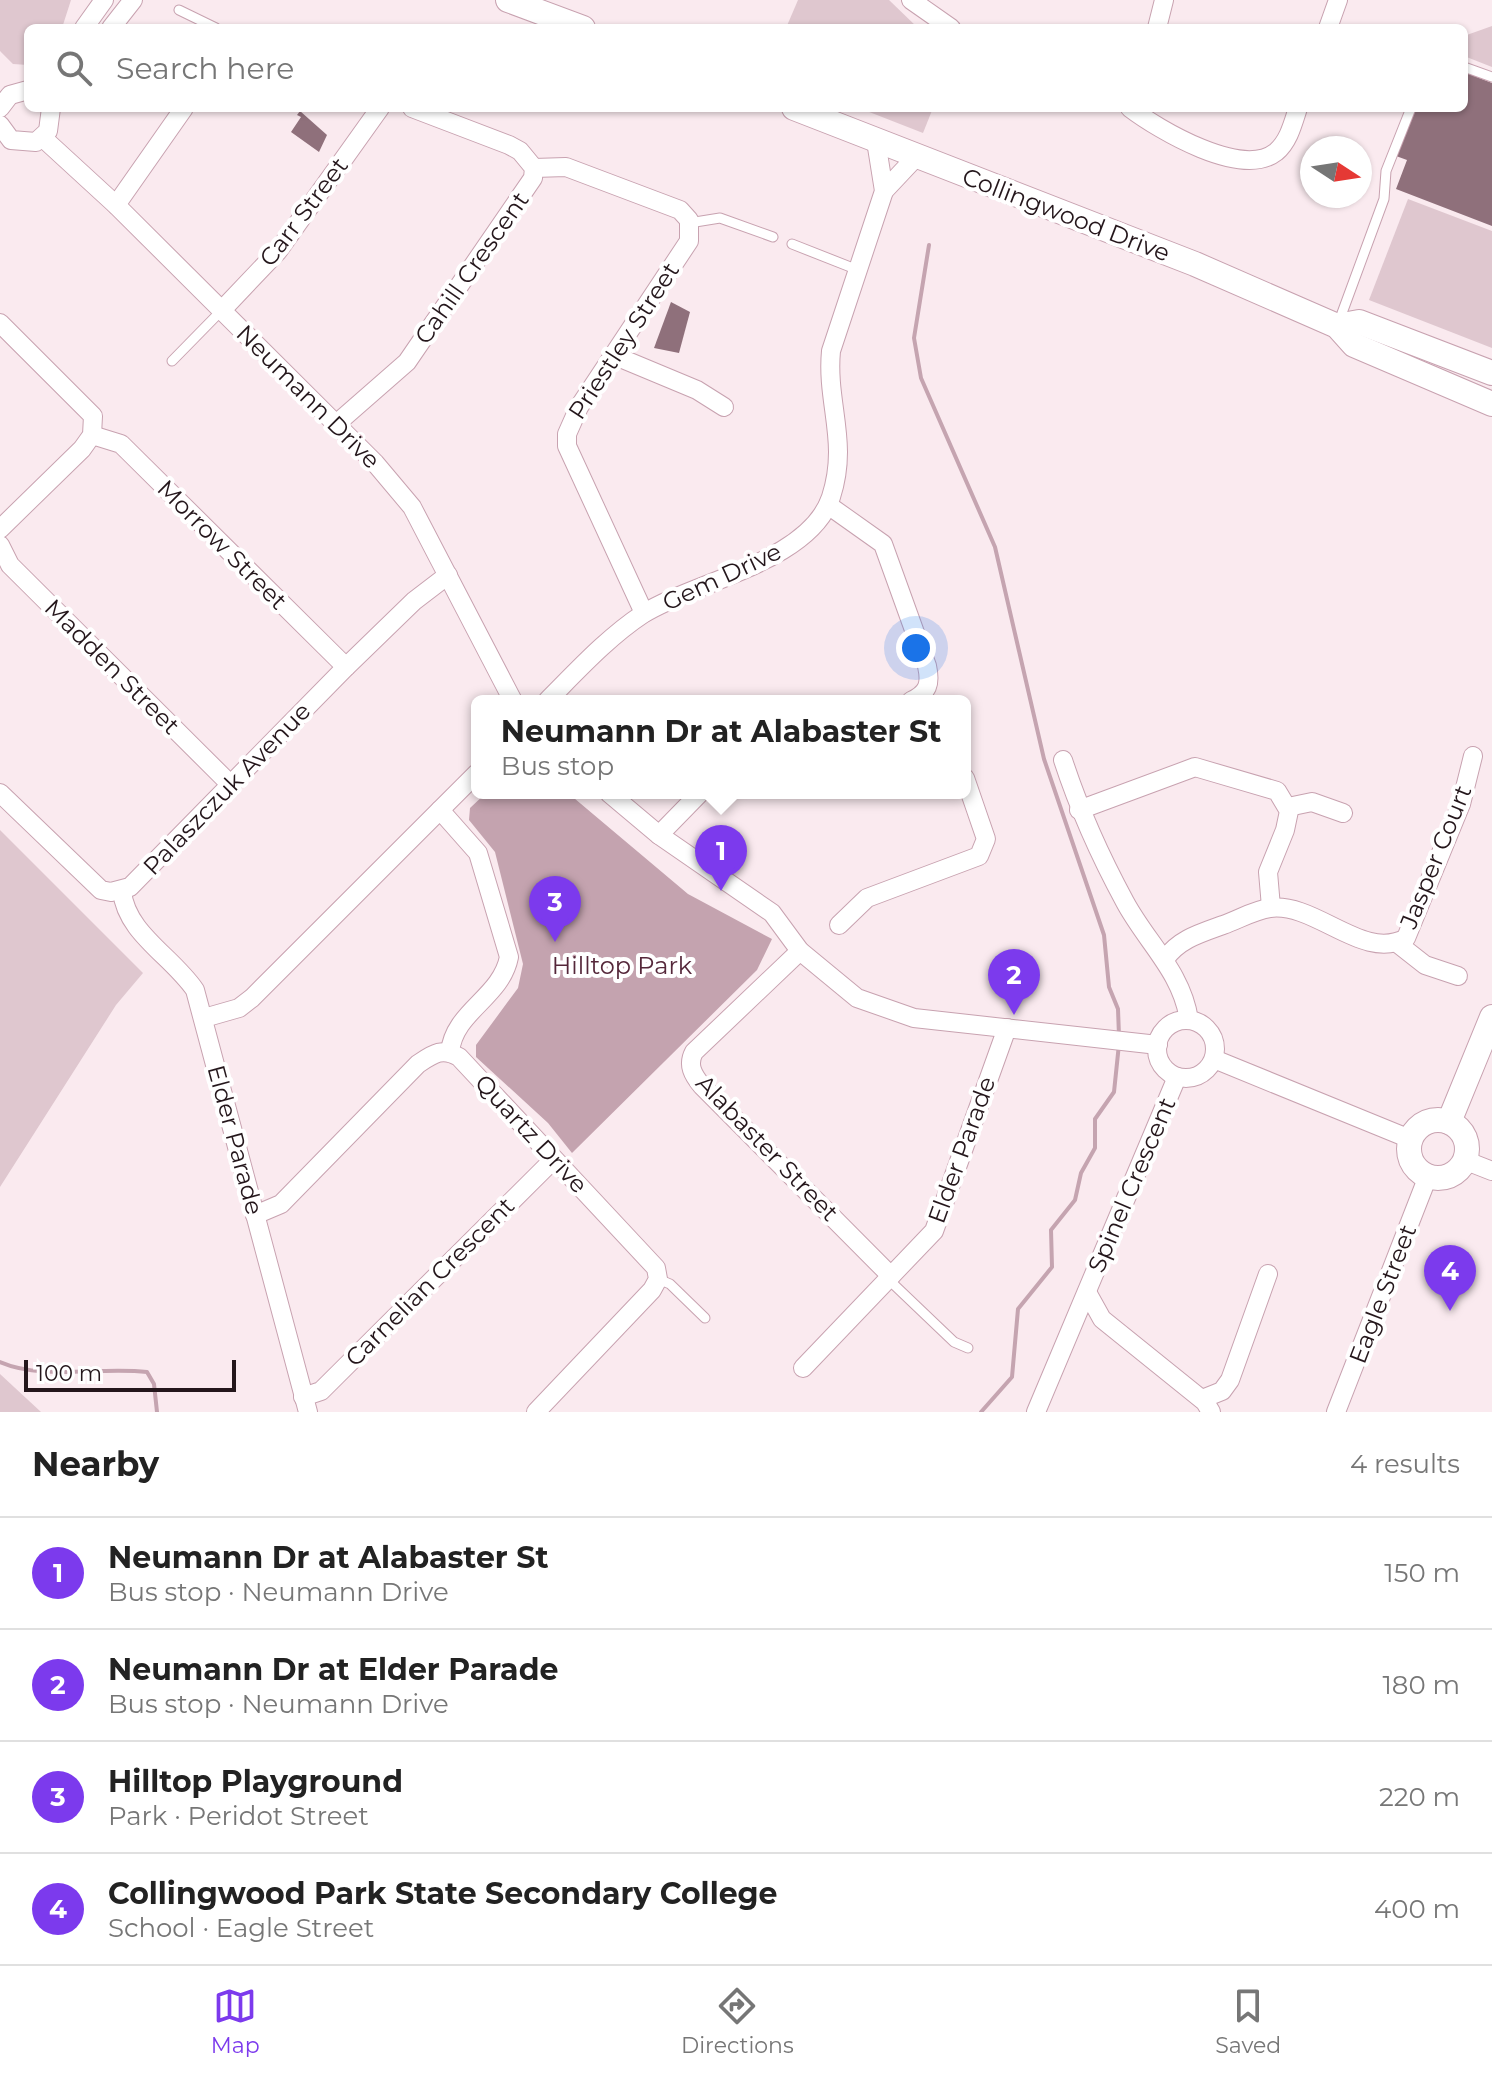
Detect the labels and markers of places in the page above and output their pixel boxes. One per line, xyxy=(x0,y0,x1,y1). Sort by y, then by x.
pin: 1 xyxy=(695,825,747,891)
pin: 3 xyxy=(529,876,581,942)
pin: 2 xyxy=(988,949,1040,1015)
pin: 4 xyxy=(1424,1245,1476,1311)

